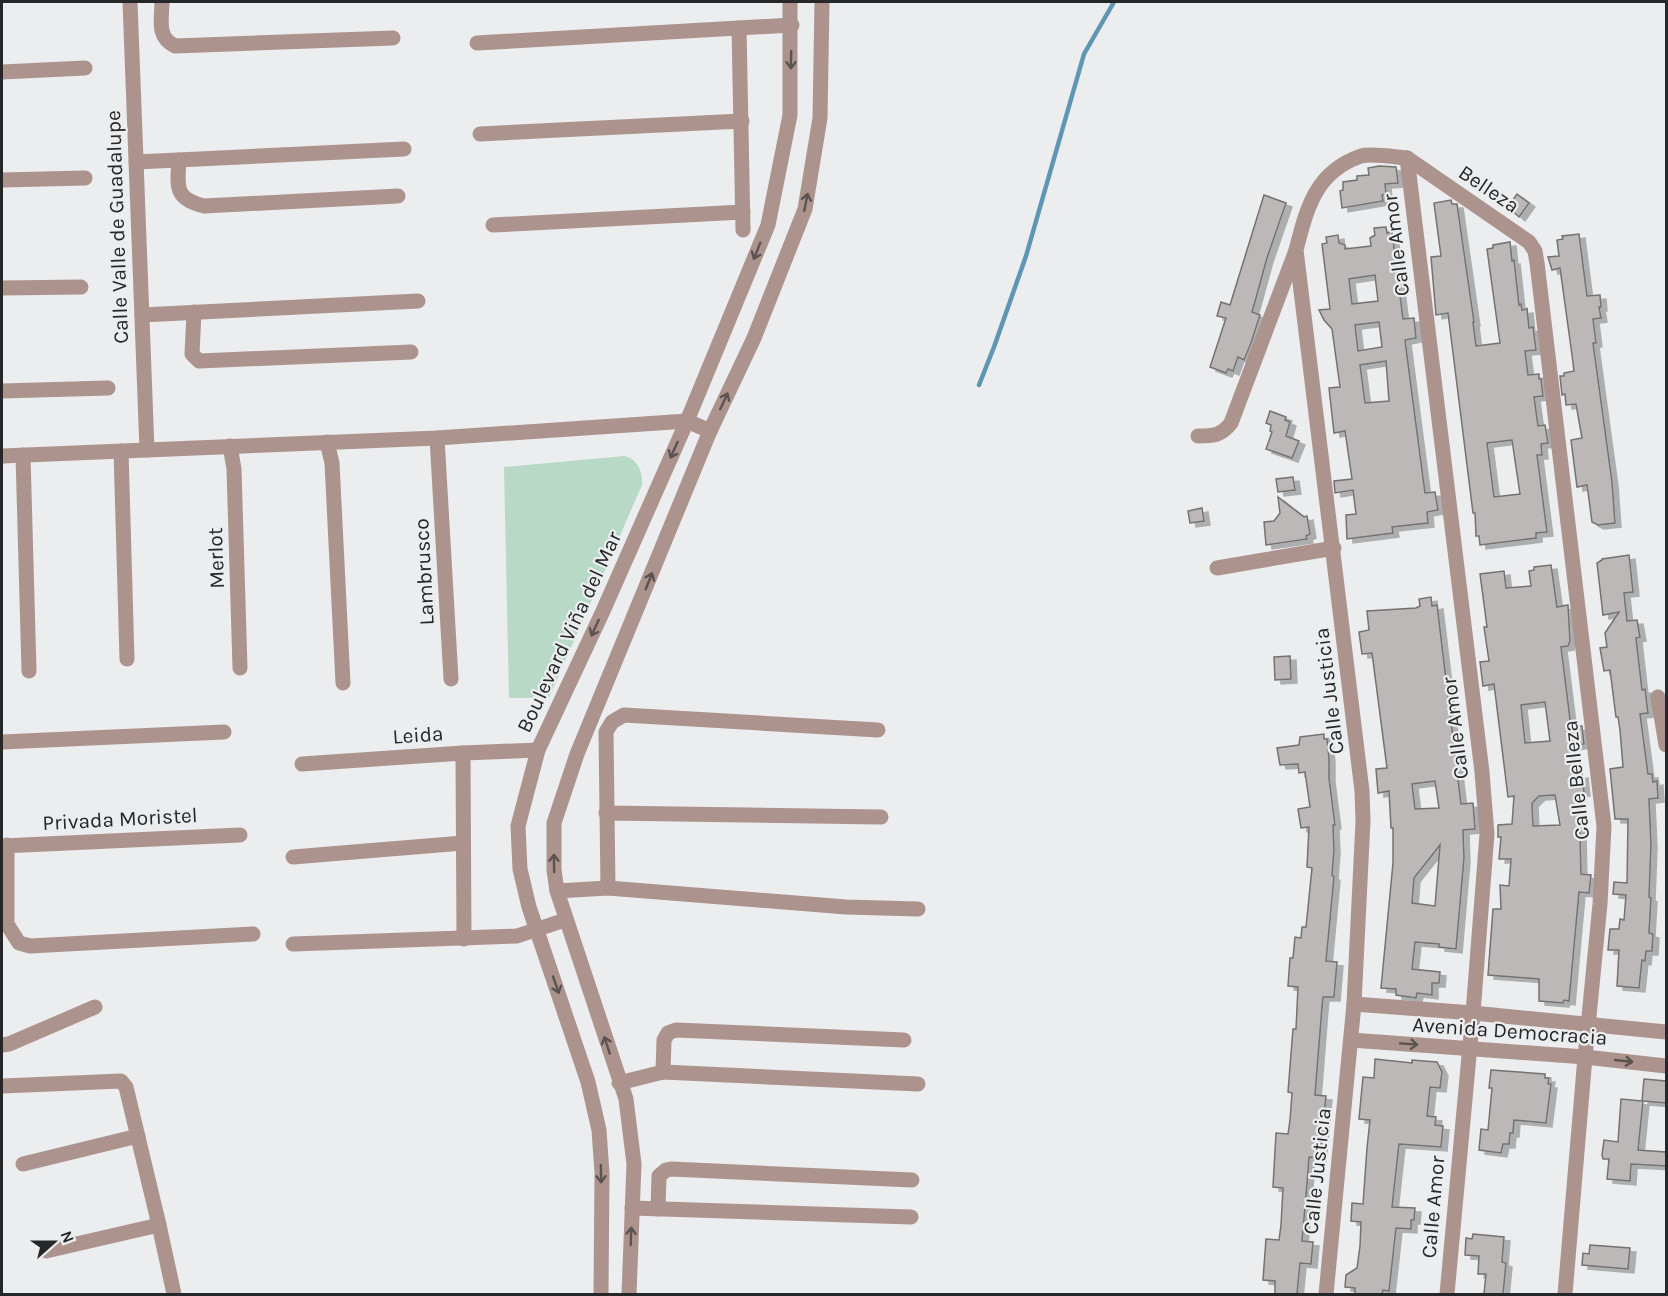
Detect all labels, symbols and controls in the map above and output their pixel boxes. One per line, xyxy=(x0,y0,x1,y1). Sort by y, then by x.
one-way arrow xyxy=(785,49,797,69)
street label: Calle Valle de Guadalupe xyxy=(101,110,133,344)
street label: Belleza xyxy=(1454,160,1524,218)
one-way arrow xyxy=(801,192,812,212)
street label: Calle Amor xyxy=(1378,192,1414,297)
one-way arrow xyxy=(751,241,762,259)
one-way arrow xyxy=(719,393,731,411)
one-way arrow xyxy=(668,440,679,459)
street label: Lambrusco xyxy=(409,518,439,626)
street label: Merlot xyxy=(203,527,229,589)
street label: Boulevard Viña del Mar xyxy=(512,527,626,736)
one-way arrow xyxy=(644,572,655,591)
one-way arrow xyxy=(588,619,600,637)
street label: Calle Justicia xyxy=(1309,627,1349,755)
street label: Calle Amor xyxy=(1437,675,1473,780)
street label: Calle Belleza xyxy=(1558,719,1594,841)
street label: Leida xyxy=(392,721,444,749)
street label: Privada Moristel xyxy=(42,803,198,835)
one-way arrow xyxy=(549,853,560,873)
one-way arrow xyxy=(552,975,563,994)
street label: Avenida Democracia xyxy=(1412,1012,1608,1050)
one-way arrow xyxy=(601,1036,612,1055)
one-way arrow xyxy=(1398,1039,1418,1050)
one-way arrow xyxy=(1614,1056,1634,1067)
street label: Calle Justicia xyxy=(1298,1107,1336,1235)
street label: Calle Amor xyxy=(1417,1154,1449,1259)
one-way arrow xyxy=(596,1163,607,1183)
north arrow xyxy=(24,1212,84,1272)
one-way arrow xyxy=(626,1227,637,1247)
text: N xyxy=(57,1228,78,1246)

